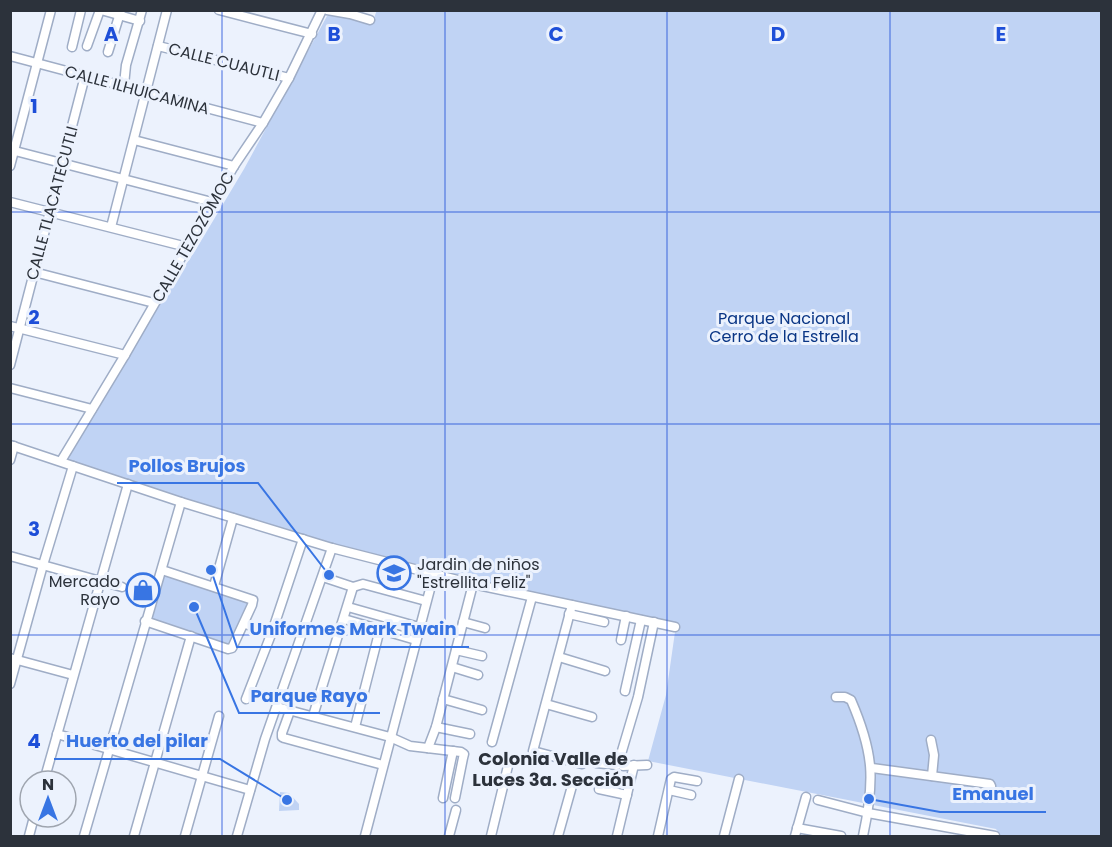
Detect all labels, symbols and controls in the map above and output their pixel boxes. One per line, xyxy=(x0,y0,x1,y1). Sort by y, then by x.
text: A xyxy=(104,20,119,48)
text: B xyxy=(327,20,341,48)
text: C xyxy=(548,20,564,48)
text: D xyxy=(771,20,785,48)
text: E xyxy=(996,20,1006,48)
street label: CALLE CUAUTLI xyxy=(166,37,282,87)
street label: CALLE ILHUICAMINA xyxy=(62,60,212,120)
text: 1 xyxy=(30,92,38,120)
street label: CALLE TLACATECUTLI xyxy=(20,123,84,283)
street label: CALLE TEZOZÓMOC xyxy=(146,167,240,307)
text: 2 xyxy=(28,303,40,331)
park label: Parque Nacional Cerro de la Estrella xyxy=(709,307,859,348)
callout: Pollos Brujos xyxy=(117,447,258,483)
text: Pollos Brujos xyxy=(128,453,246,478)
text: 3 xyxy=(28,515,40,543)
place label: Jardin de niños "Estrellita Feliz" xyxy=(417,553,540,594)
school or university icon: Jardin de niños "Estrellita Feliz" xyxy=(376,555,412,591)
place label: Mercado Rayo xyxy=(49,570,120,611)
shop icon: Mercado Rayo xyxy=(125,572,161,608)
callout: Uniformes Mark Twain xyxy=(237,611,469,647)
text: Uniformes Mark Twain xyxy=(249,616,457,641)
callout: Parque Rayo xyxy=(239,677,380,713)
text: Parque Rayo xyxy=(250,683,368,708)
callout: Huerto del pilar xyxy=(54,723,220,759)
text: 4 xyxy=(27,727,41,755)
text: Huerto del pilar xyxy=(66,728,208,753)
district label: Colonia Valle de Luces 3a. Sección xyxy=(472,746,634,792)
north arrow xyxy=(18,769,78,829)
text: N xyxy=(42,773,54,796)
callout: Emanuel xyxy=(940,776,1046,812)
text: Emanuel xyxy=(952,781,1034,806)

